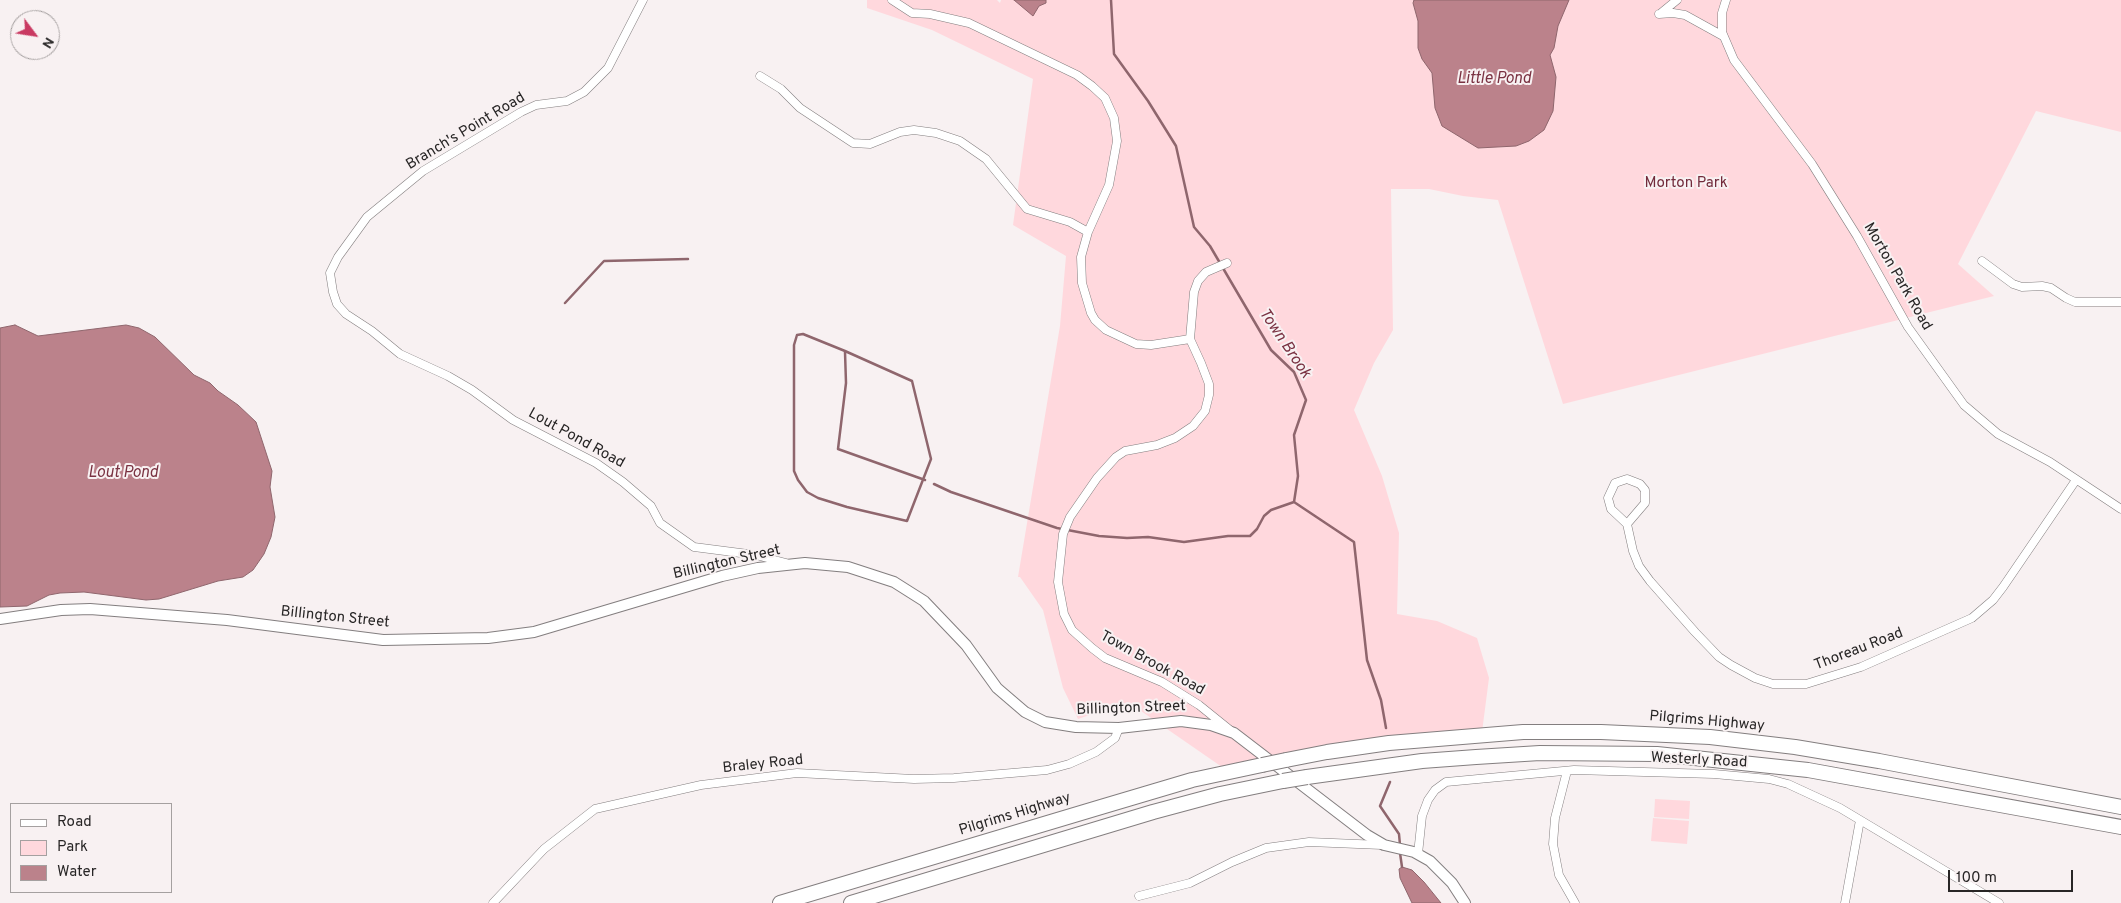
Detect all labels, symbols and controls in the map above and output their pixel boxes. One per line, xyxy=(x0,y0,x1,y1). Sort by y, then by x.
north arrow xyxy=(10,10,60,60)
text: N xyxy=(38,34,57,51)
water label: Little Pond xyxy=(1457,70,1531,90)
street label: Branch's Point Road xyxy=(403,89,529,175)
park label: Morton Park xyxy=(1644,175,1728,193)
street label: Morton Park Road xyxy=(1859,220,1935,334)
water label: Town Brook xyxy=(1254,305,1314,383)
street label: Lout Pond Road xyxy=(525,405,627,473)
water label: Lout Pond xyxy=(88,464,158,484)
street label: Billington Street xyxy=(672,542,782,584)
street label: Billington Street xyxy=(280,603,390,633)
street label: Thoreau Road xyxy=(1812,625,1906,675)
street label: Town Brook Road xyxy=(1097,628,1207,700)
street label: Billington Street xyxy=(1076,698,1186,720)
street label: Pilgrims Highway xyxy=(1648,708,1766,736)
street label: Westerly Road xyxy=(1650,749,1748,773)
street label: Braley Road xyxy=(722,752,804,778)
street label: Pilgrims Highway xyxy=(957,789,1073,841)
legend xyxy=(10,803,172,893)
text: Road xyxy=(57,813,92,832)
text: Park xyxy=(57,838,88,857)
scale bar xyxy=(1951,860,2076,892)
text: Water xyxy=(57,863,96,882)
text: 100 m xyxy=(1956,869,1997,888)

